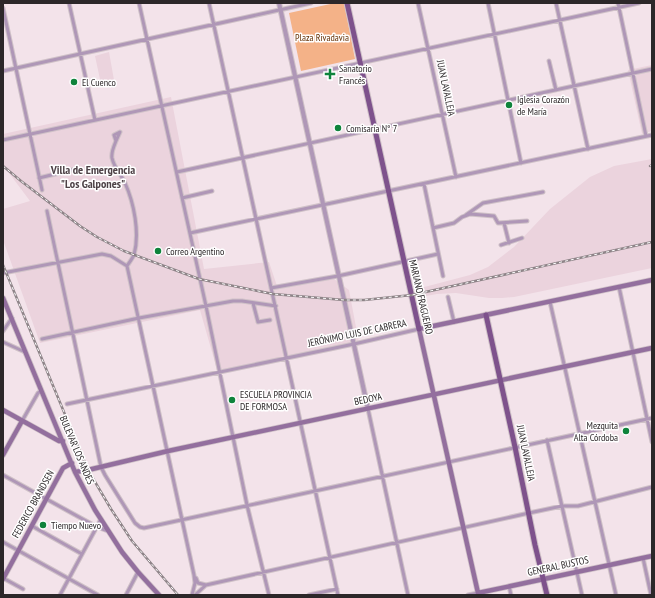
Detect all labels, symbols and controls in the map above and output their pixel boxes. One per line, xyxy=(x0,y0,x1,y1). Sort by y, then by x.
park label: Plaza Rivadavia xyxy=(295,31,349,44)
street label: JUAN LAVALLEJA xyxy=(433,58,458,118)
place label: Sanatorio Francés xyxy=(339,62,372,87)
marker: Sanatorio Francés xyxy=(324,68,336,80)
place label: El Cuenco xyxy=(82,76,116,89)
marker: El Cuenco xyxy=(69,77,79,87)
place label: Iglesia Corazón de María xyxy=(517,93,569,118)
marker: Iglesia Corazón de María xyxy=(504,100,514,110)
place label: Comisaría N° 7 xyxy=(346,122,397,135)
marker: Comisaría N° 7 xyxy=(333,123,343,133)
district label: Villa de Emergencia "Los Galpones" xyxy=(50,162,135,191)
place label: Correo Argentino xyxy=(166,245,224,258)
marker: Correo Argentino xyxy=(153,246,163,256)
street label: MARIANO FRAGUEIRO xyxy=(406,259,436,336)
street label: JERÓNIMO LUIS DE CABRERA xyxy=(306,316,408,350)
place label: ESCUELA PROVINCIA DE FORMOSA xyxy=(240,388,312,413)
street label: BEDOYA xyxy=(353,390,383,408)
marker: ESCUELA PROVINCIA DE FORMOSA xyxy=(227,395,237,405)
street label: BULEVAR LOS ANDES xyxy=(57,414,97,486)
place label: Mezquita Alta Córdoba xyxy=(574,419,618,444)
street label: JUAN LAVALLEJA xyxy=(513,423,538,483)
marker: Mezquita Alta Córdoba xyxy=(621,426,631,436)
street label: FEDERICO BRANDSEN xyxy=(9,468,57,540)
place label: Tiempo Nuevo xyxy=(51,519,101,532)
marker: Tiempo Nuevo xyxy=(38,520,48,530)
street label: GENERAL BUSTOS xyxy=(526,553,590,579)

